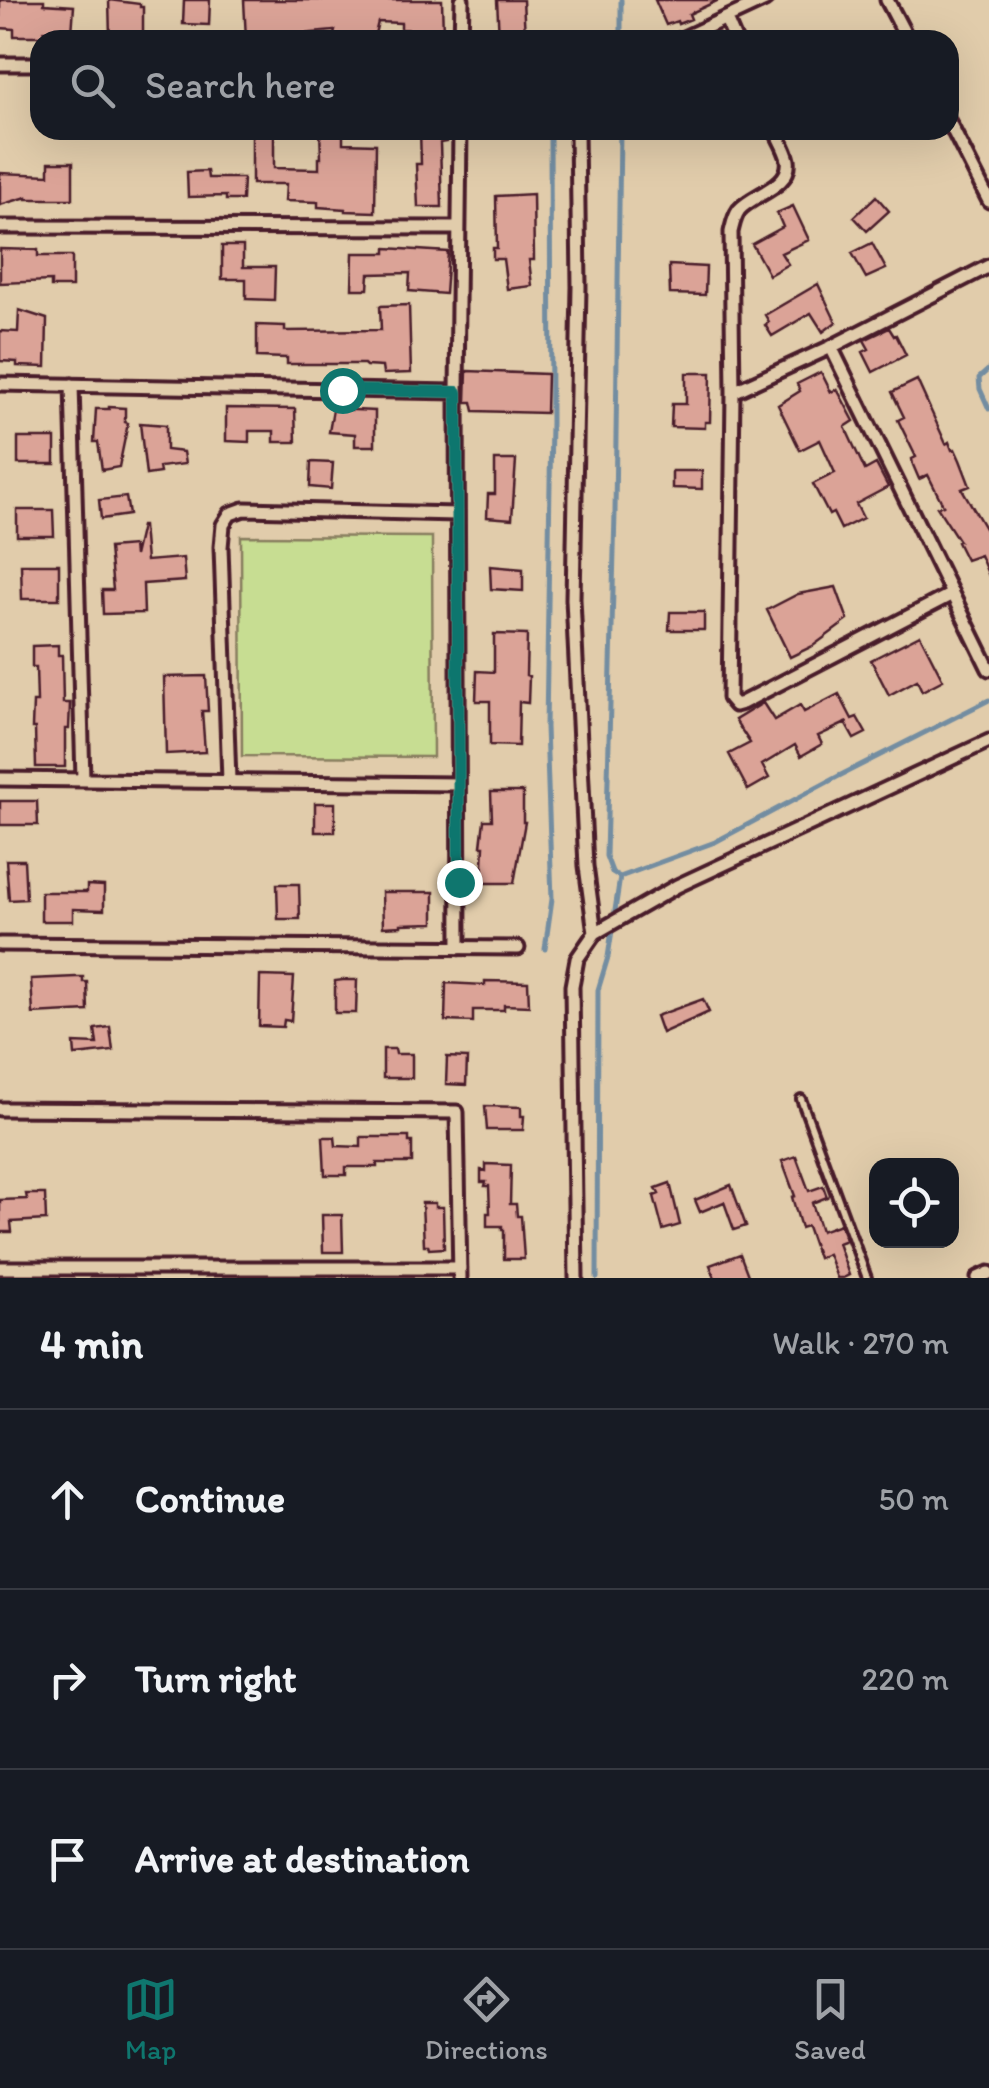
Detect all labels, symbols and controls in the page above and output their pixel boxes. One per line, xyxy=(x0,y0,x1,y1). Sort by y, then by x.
search box xyxy=(30,30,959,140)
icon: search xyxy=(65,58,120,113)
text: Search here xyxy=(145,62,336,108)
route start xyxy=(320,368,366,414)
route end xyxy=(437,860,483,906)
map controls xyxy=(869,1158,959,1248)
button: locate xyxy=(869,1158,959,1248)
text: 4 min xyxy=(40,1318,143,1369)
text: Walk · 270 m xyxy=(772,1324,949,1362)
icon: ahead xyxy=(40,1472,95,1527)
text: Continue xyxy=(135,1476,285,1522)
text: 50 m xyxy=(878,1480,949,1518)
icon: right xyxy=(40,1652,95,1707)
text: Turn right xyxy=(135,1656,297,1702)
text: 220 m xyxy=(862,1660,949,1698)
icon: arrive xyxy=(40,1832,95,1887)
text: Arrive at destination xyxy=(135,1836,470,1882)
tab: Map xyxy=(123,1972,178,2066)
tab: Directions xyxy=(425,1972,548,2066)
tab: Saved xyxy=(794,1972,866,2066)

